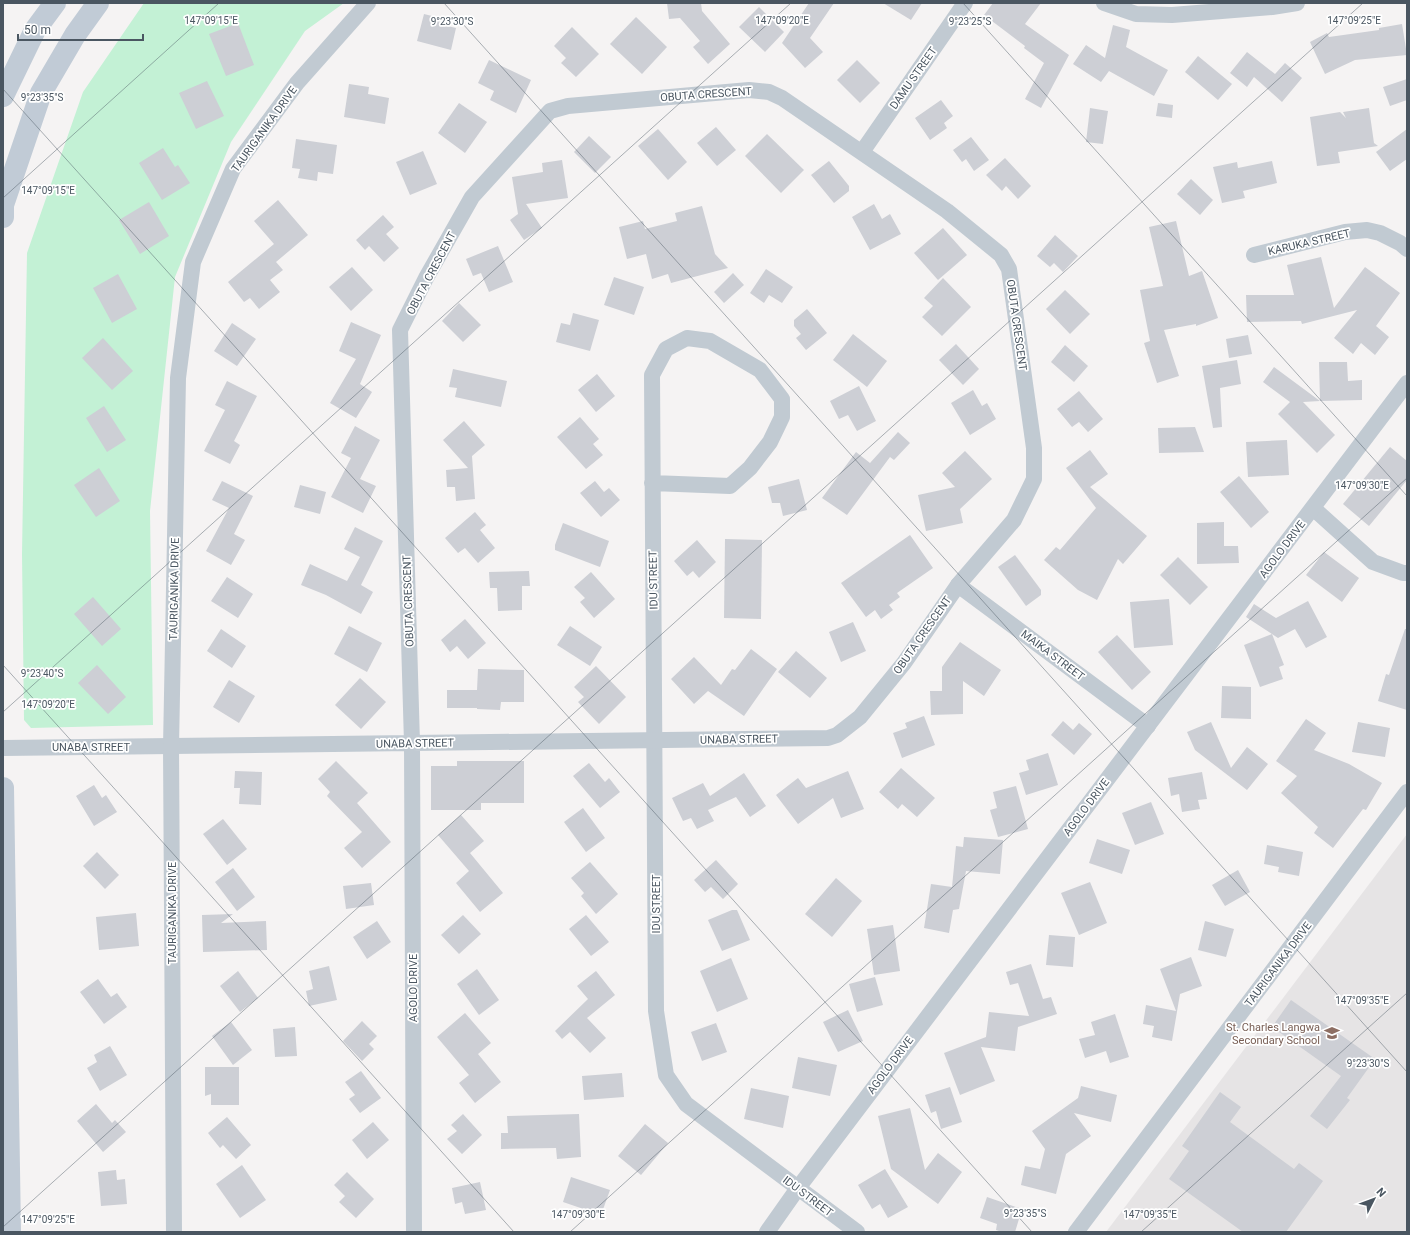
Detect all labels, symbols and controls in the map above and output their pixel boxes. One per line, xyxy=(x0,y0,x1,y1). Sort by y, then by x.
text: 147°09'15"E xyxy=(184,15,238,26)
text: 147°09'20"E xyxy=(755,15,809,26)
text: 147°09'25"E xyxy=(1327,15,1381,26)
scale bar xyxy=(18,16,143,42)
text: 9°23'30"S xyxy=(431,16,473,27)
text: 9°23'25"S xyxy=(949,16,991,27)
text: 50 m xyxy=(24,23,51,37)
street label: DAMU STREET xyxy=(887,44,940,112)
street label: TAURIGANIKA DRIVE xyxy=(229,84,300,175)
street label: OBUTA CRESCENT xyxy=(660,85,753,104)
text: 9°23'35"S xyxy=(21,92,63,103)
text: 147°09'15"E xyxy=(21,185,75,196)
street label: KARUKA STREET xyxy=(1267,227,1352,258)
street label: OBUTA CRESCENT xyxy=(404,229,459,317)
street label: OBUTA CRESCENT xyxy=(1004,279,1029,372)
text: 147°09'30"E xyxy=(1335,480,1389,491)
street label: AGOLO DRIVE xyxy=(1257,518,1308,580)
street label: TAURIGANIKA DRIVE xyxy=(167,538,182,640)
street label: IDU STREET xyxy=(646,550,661,610)
street label: OBUTA CRESCENT xyxy=(400,554,417,647)
street label: OBUTA CRESCENT xyxy=(891,594,954,677)
street label: MAIKA STREET xyxy=(1019,627,1087,684)
text: 9°23'40"S xyxy=(21,668,63,679)
text: 147°09'20"E xyxy=(21,699,75,710)
street label: UNABA STREET xyxy=(700,732,779,747)
street label: UNABA STREET xyxy=(376,736,455,751)
street label: UNABA STREET xyxy=(52,741,130,754)
street label: AGOLO DRIVE xyxy=(1061,776,1112,838)
street label: TAURIGANIKA DRIVE xyxy=(166,862,179,964)
street label: IDU STREET xyxy=(650,874,663,934)
street label: TAURIGANIKA DRIVE xyxy=(1242,919,1314,1009)
street label: AGOLO DRIVE xyxy=(407,954,420,1022)
text: 147°09'35"E xyxy=(1335,995,1389,1006)
place label: St. Charles Langwa Secondary School xyxy=(1226,1021,1320,1047)
school or university icon: St. Charles Langwa Secondary School xyxy=(1323,1024,1341,1042)
street label: AGOLO DRIVE xyxy=(865,1034,916,1096)
text: 9°23'30"S xyxy=(1347,1058,1389,1069)
street label: IDU STREET xyxy=(780,1173,836,1220)
north arrow xyxy=(1354,1179,1394,1219)
text: N xyxy=(1374,1185,1389,1200)
text: 9°23'35"S xyxy=(1004,1208,1046,1219)
text: 147°09'30"E xyxy=(551,1209,605,1220)
text: 147°09'35"E xyxy=(1123,1209,1177,1220)
text: 147°09'25"E xyxy=(21,1214,75,1225)

